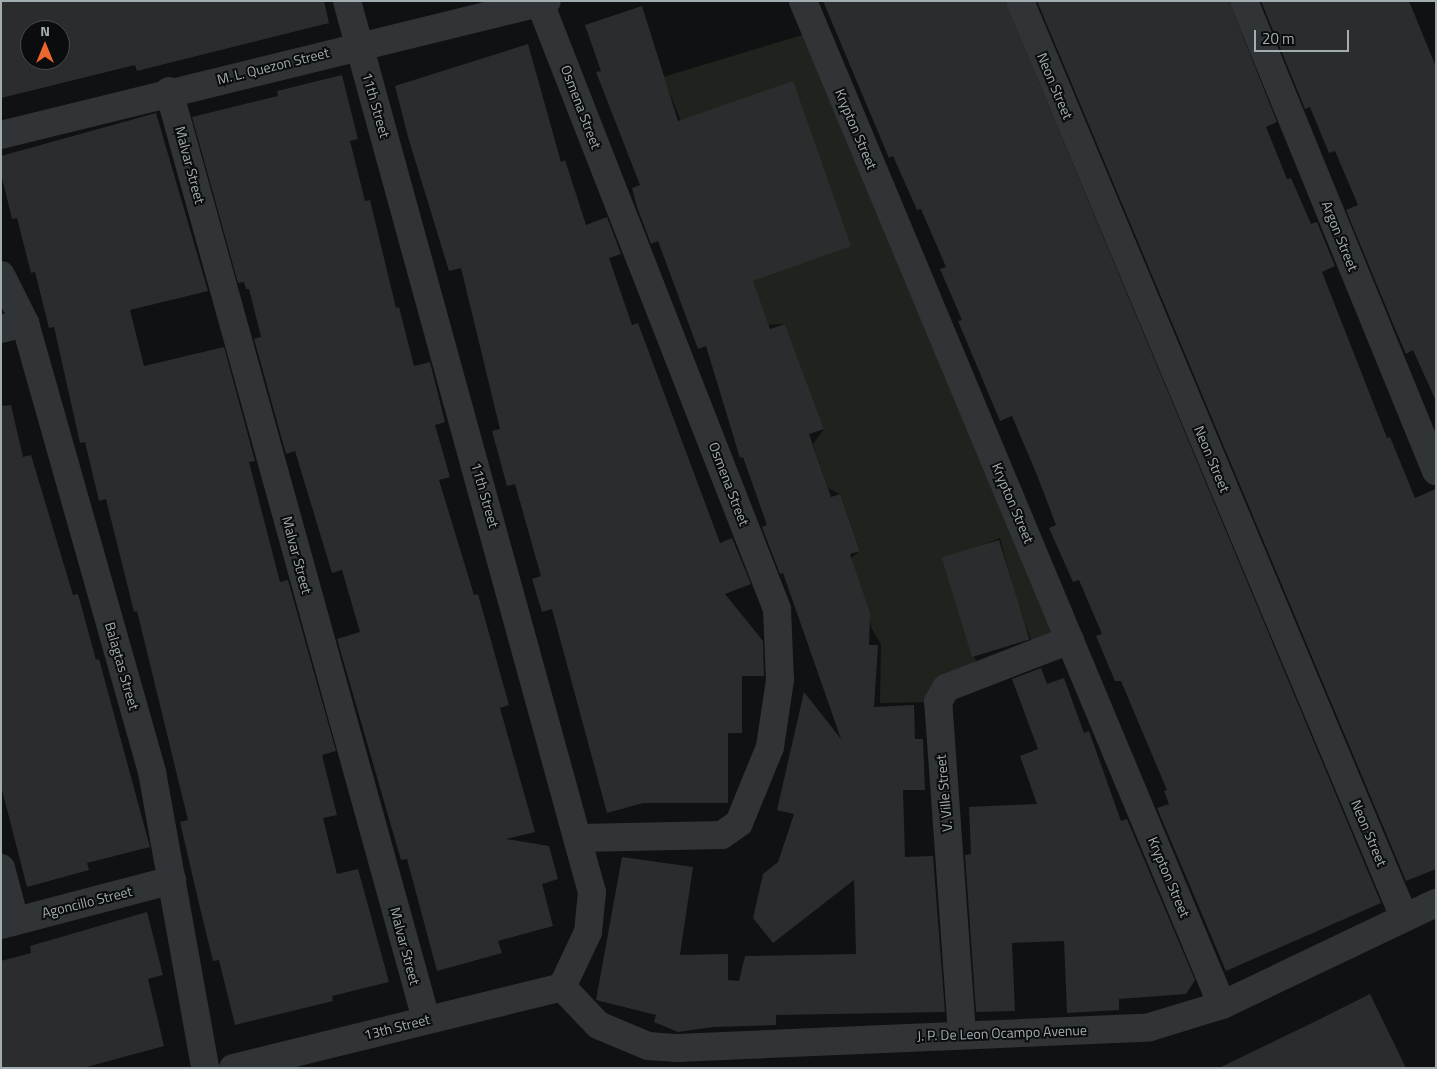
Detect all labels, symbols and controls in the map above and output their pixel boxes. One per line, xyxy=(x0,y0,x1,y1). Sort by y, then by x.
north arrow xyxy=(20,20,70,70)
text: N xyxy=(40,20,50,41)
scale bar xyxy=(1257,20,1352,52)
text: 20 m xyxy=(1262,27,1295,50)
street label: M. L. Quezon Street xyxy=(215,44,331,88)
street label: Neon Street xyxy=(1033,50,1077,122)
street label: Osmena Street xyxy=(557,63,605,151)
street label: 11th Street xyxy=(359,70,393,140)
street label: Krypton Street xyxy=(831,86,881,172)
street label: Malvar Street xyxy=(172,124,208,206)
street label: Argon Street xyxy=(1318,198,1362,274)
street label: Neon Street xyxy=(1190,423,1234,495)
street label: Osmena Street xyxy=(705,440,753,528)
street label: 11th Street xyxy=(468,460,502,530)
street label: Krypton Street xyxy=(988,460,1038,546)
street label: Malvar Street xyxy=(279,514,315,596)
street label: Balagtas Street xyxy=(101,620,143,712)
street label: V. Ville Street xyxy=(932,754,956,832)
street label: Neon Street xyxy=(1347,797,1391,869)
street label: Krypton Street xyxy=(1144,834,1194,920)
street label: Agoncillo Street xyxy=(40,883,134,921)
street label: Malvar Street xyxy=(387,905,423,987)
street label: 13th Street xyxy=(362,1011,432,1043)
street label: J. P. De Leon Ocampo Avenue xyxy=(917,1022,1087,1044)

